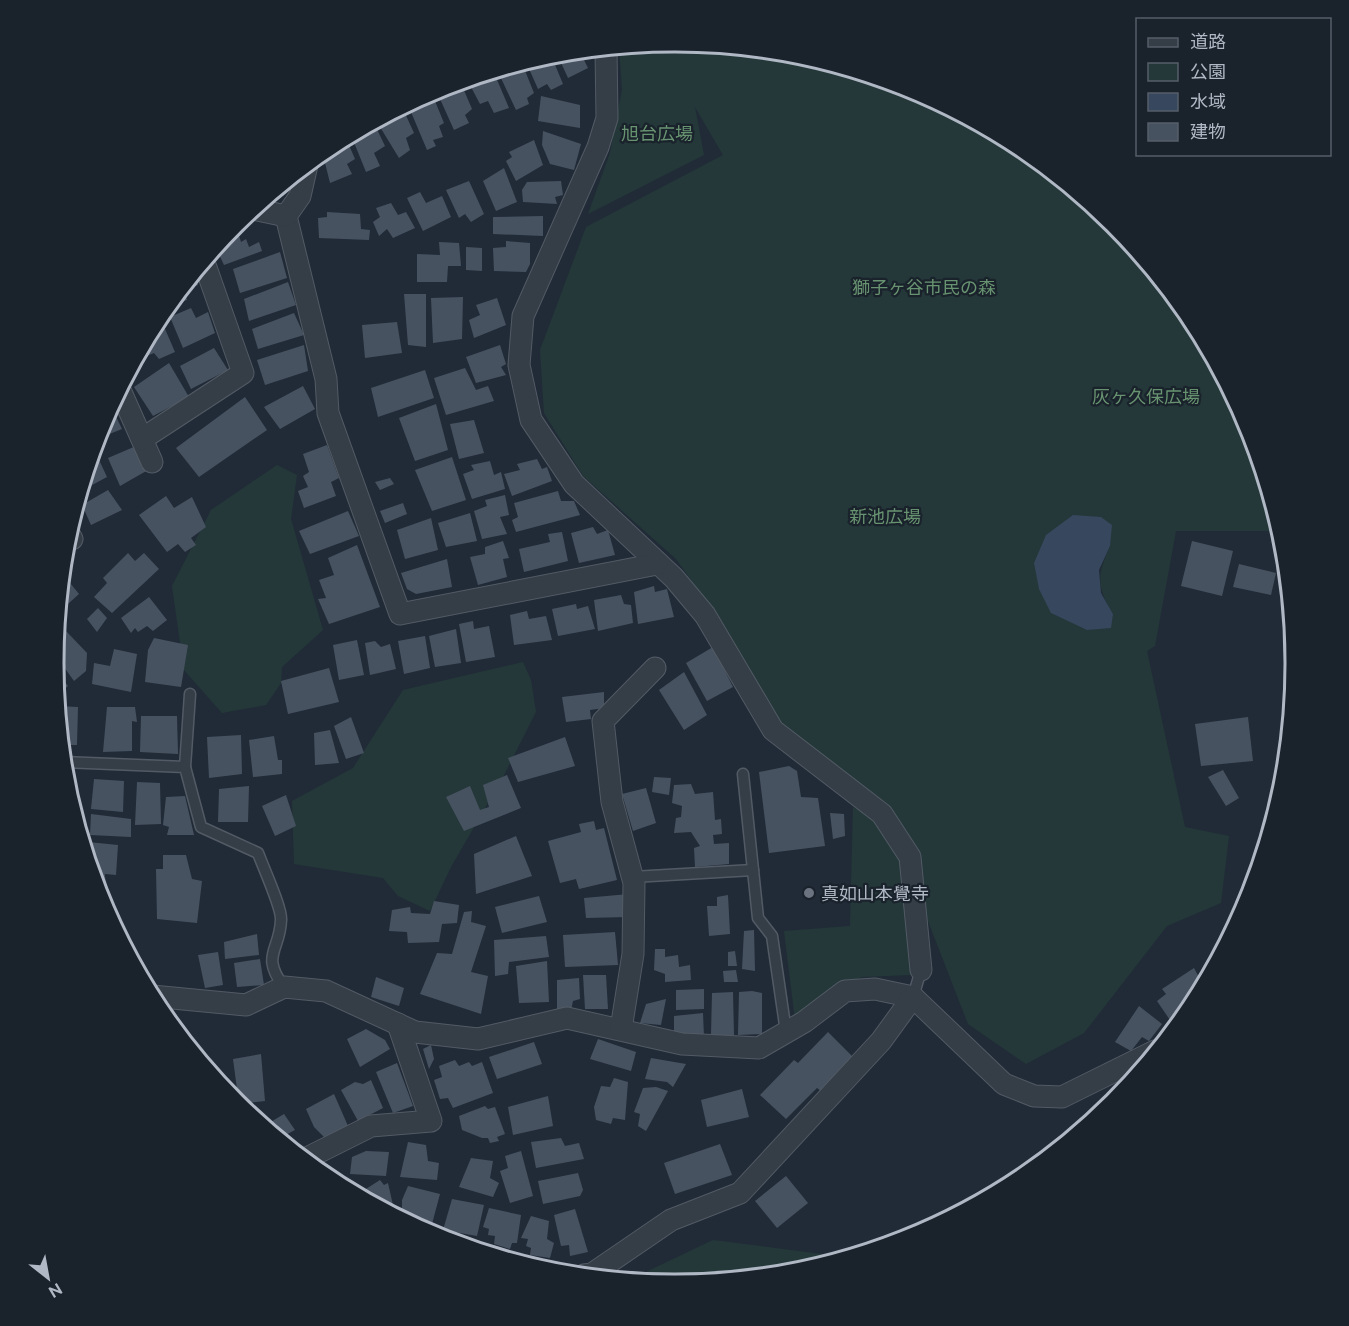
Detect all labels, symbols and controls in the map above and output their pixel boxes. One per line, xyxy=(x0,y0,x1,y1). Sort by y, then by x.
legend xyxy=(1136,18,1331,156)
text: 道路 xyxy=(1190,31,1226,52)
text: 公園 xyxy=(1190,61,1226,82)
text: 水域 xyxy=(1190,91,1226,112)
text: 建物 xyxy=(1190,121,1226,142)
park label: 旭台広場 xyxy=(621,123,693,144)
park label: 獅子ヶ谷市民の森 xyxy=(852,277,996,298)
park label: 灰ヶ久保広場 xyxy=(1092,386,1200,407)
park label: 新池広場 xyxy=(849,506,921,527)
place label: 真如山本覺寺 xyxy=(821,883,929,904)
marker: 真如山本覺寺 xyxy=(802,886,816,900)
north arrow xyxy=(18,1248,78,1308)
text: N xyxy=(45,1279,66,1302)

